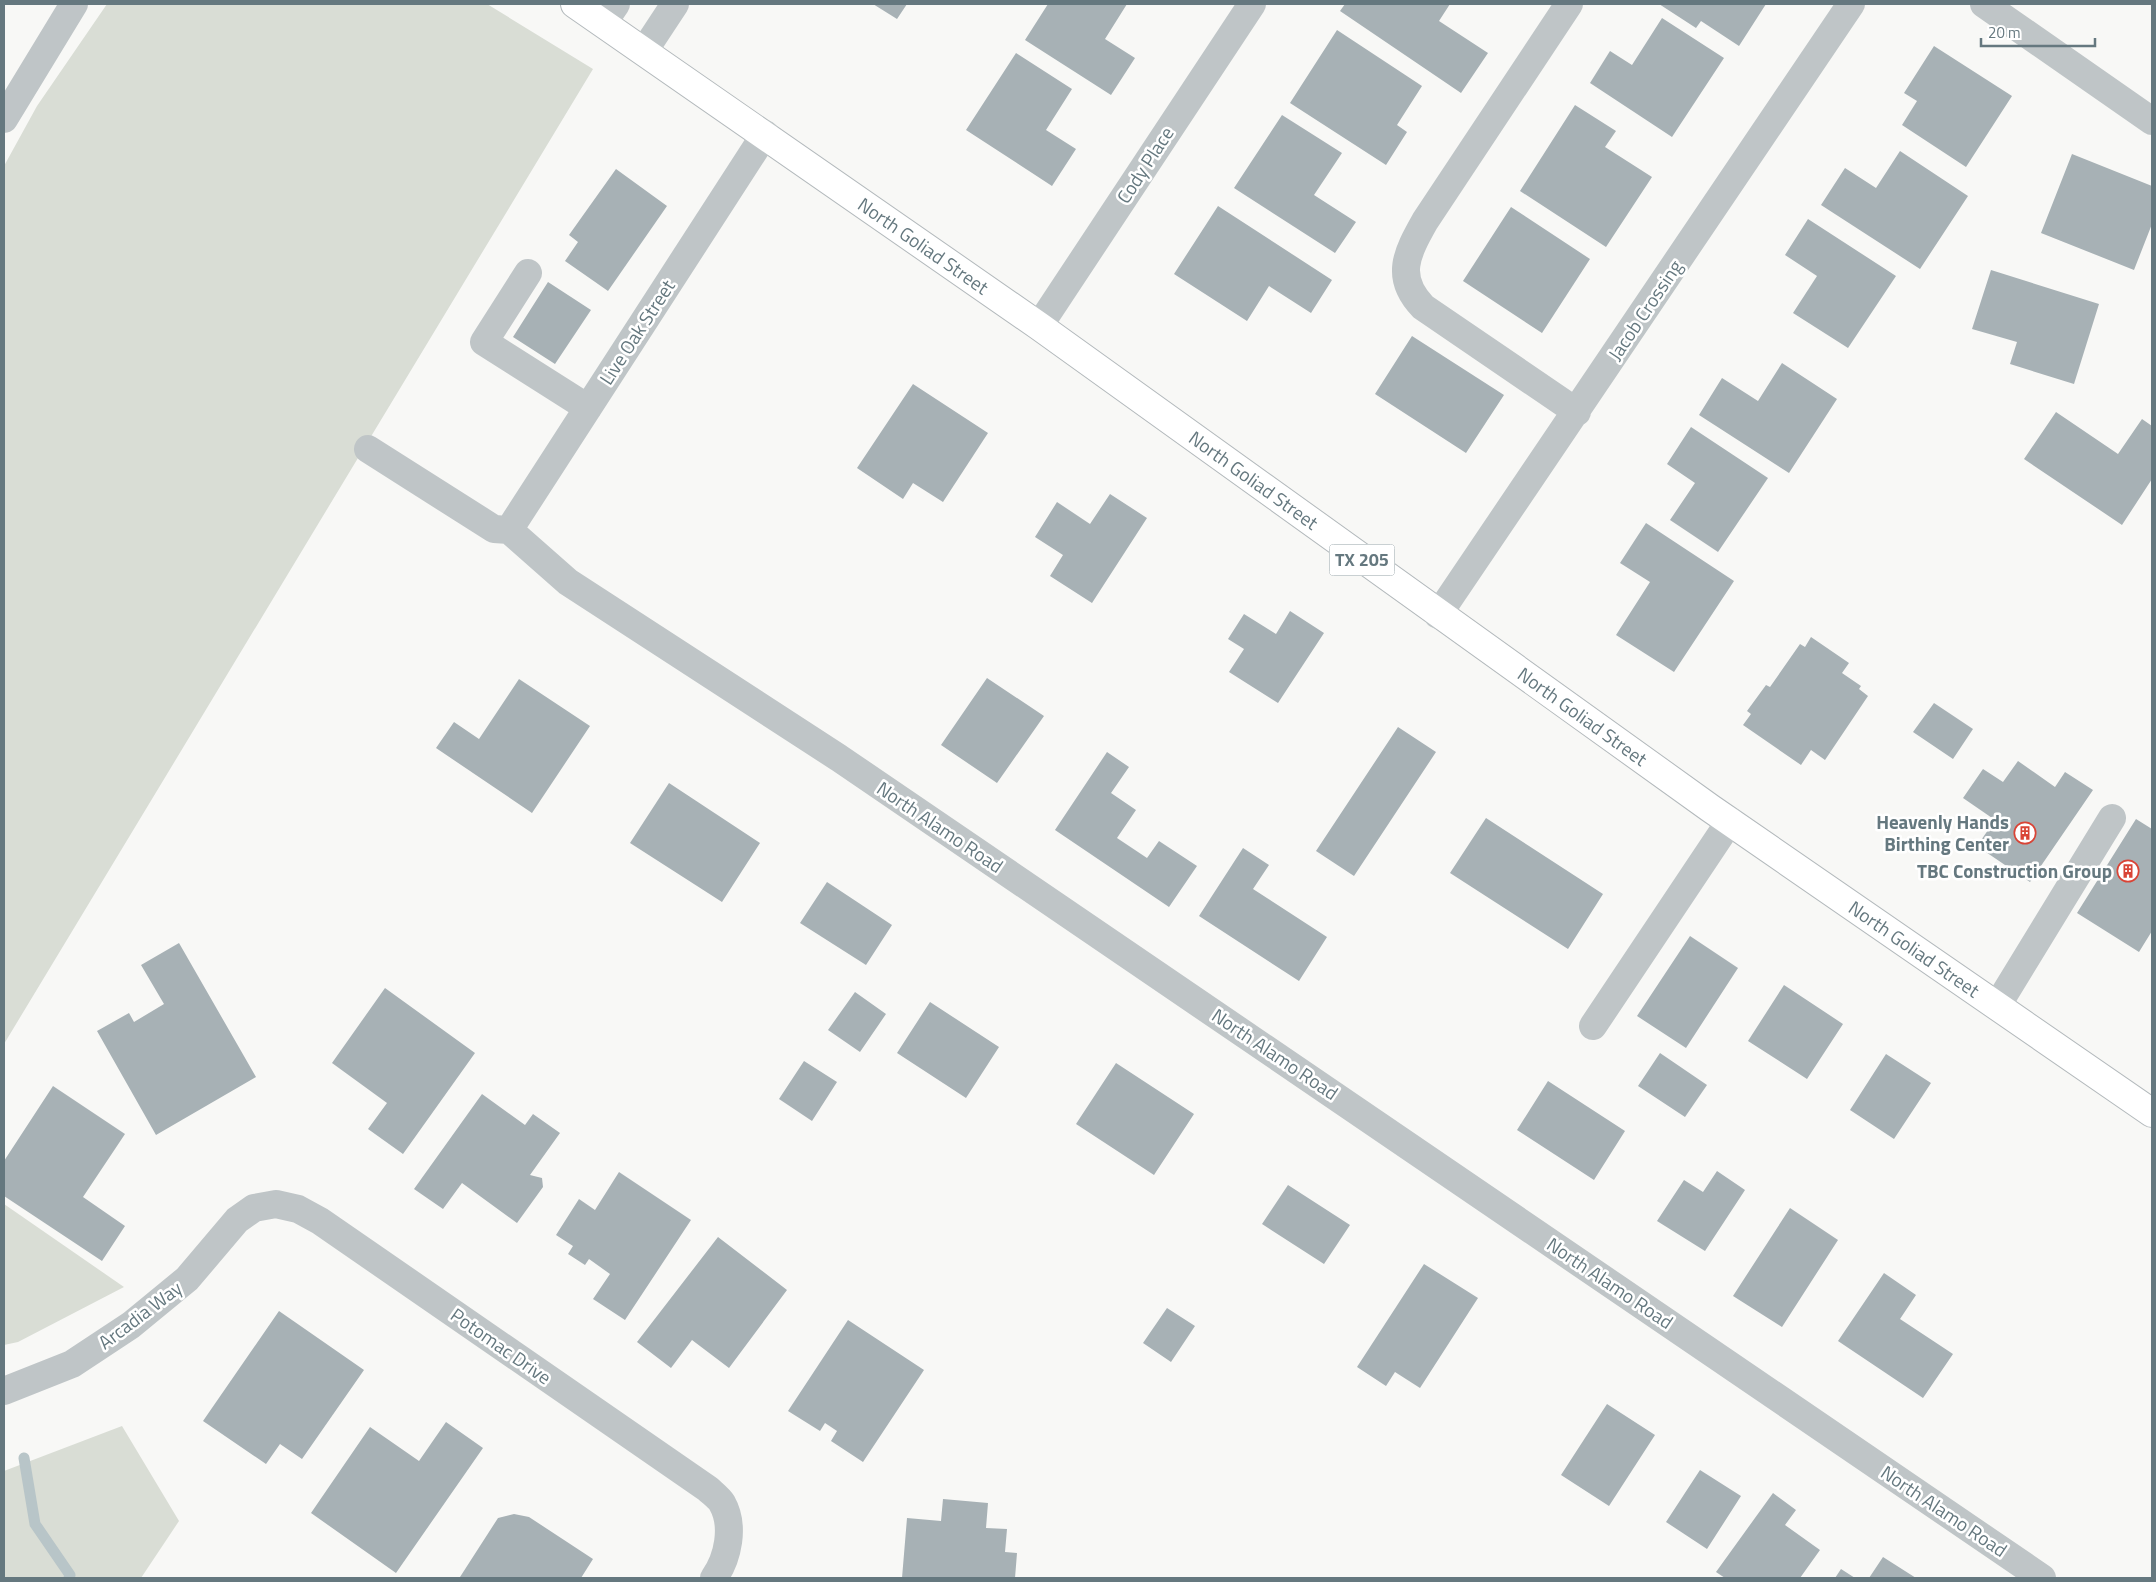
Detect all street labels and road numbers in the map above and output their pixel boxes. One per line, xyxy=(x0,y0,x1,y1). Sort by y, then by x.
street label: Cody Place xyxy=(1109,121,1180,209)
street label: North Goliad Street xyxy=(852,190,995,301)
street label: Jacob Crossing xyxy=(1600,253,1689,366)
street label: Live Oak Street xyxy=(592,273,682,390)
street label: North Goliad Street xyxy=(1183,423,1325,537)
road number: TX 205 xyxy=(1330,544,1394,576)
street label: North Goliad Street xyxy=(1512,659,1654,773)
street label: North Alamo Road xyxy=(871,773,1009,880)
street label: North Goliad Street xyxy=(1843,893,1986,1004)
street label: North Alamo Road xyxy=(1206,1000,1344,1107)
street label: North Alamo Road xyxy=(1541,1229,1679,1336)
street label: Arcadia Way xyxy=(92,1273,188,1356)
street label: Potomac Drive xyxy=(445,1300,558,1391)
street label: North Alamo Road xyxy=(1875,1457,2013,1564)

